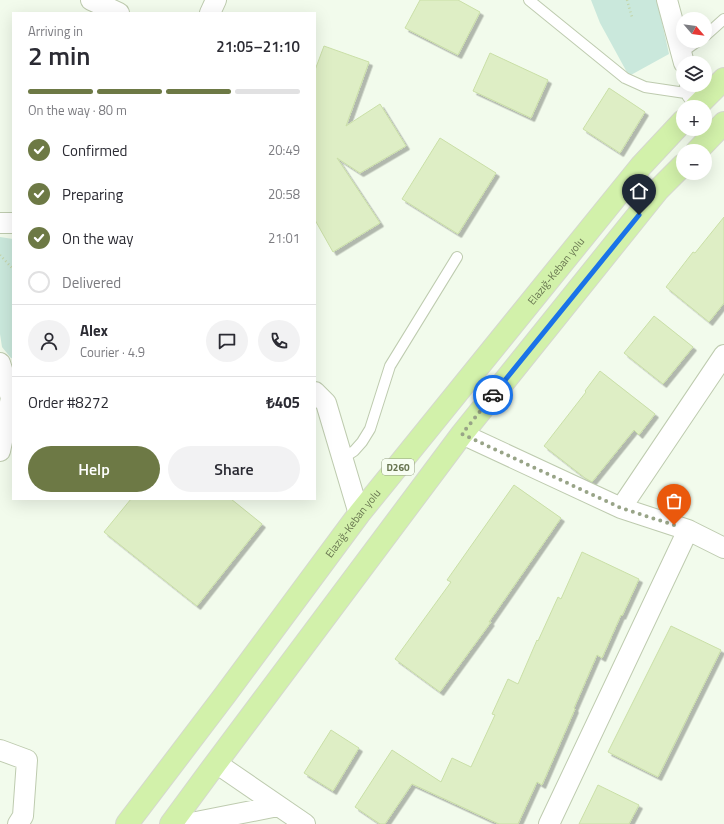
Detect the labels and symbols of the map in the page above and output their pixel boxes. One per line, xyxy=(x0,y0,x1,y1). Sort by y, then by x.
north arrow xyxy=(676,12,712,48)
pin xyxy=(622,174,656,215)
street label: Elazığ-Keban yolu xyxy=(524,234,588,308)
courier xyxy=(473,375,513,415)
road number: D260 xyxy=(382,459,414,475)
pin xyxy=(657,484,691,525)
street label: Elazığ-Keban yolu xyxy=(321,485,384,561)

